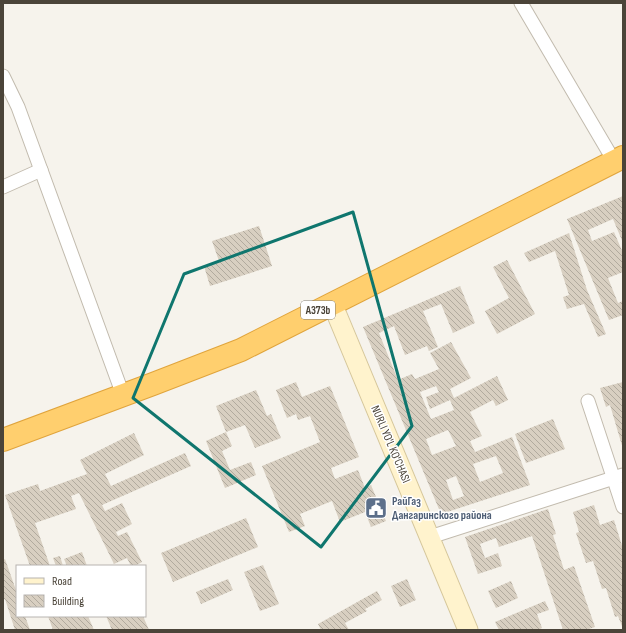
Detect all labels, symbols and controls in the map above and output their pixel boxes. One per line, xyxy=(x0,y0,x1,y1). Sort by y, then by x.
road number: A373b xyxy=(301,301,335,319)
street label: NURLI YO'L KO'CHASI xyxy=(367,403,414,485)
place label: РайГаз Дангаринского района xyxy=(392,494,492,523)
public building icon: РайГаз Дангаринского района xyxy=(363,495,389,521)
legend xyxy=(16,565,146,617)
text: Road xyxy=(52,574,72,589)
text: Building xyxy=(52,594,84,609)

